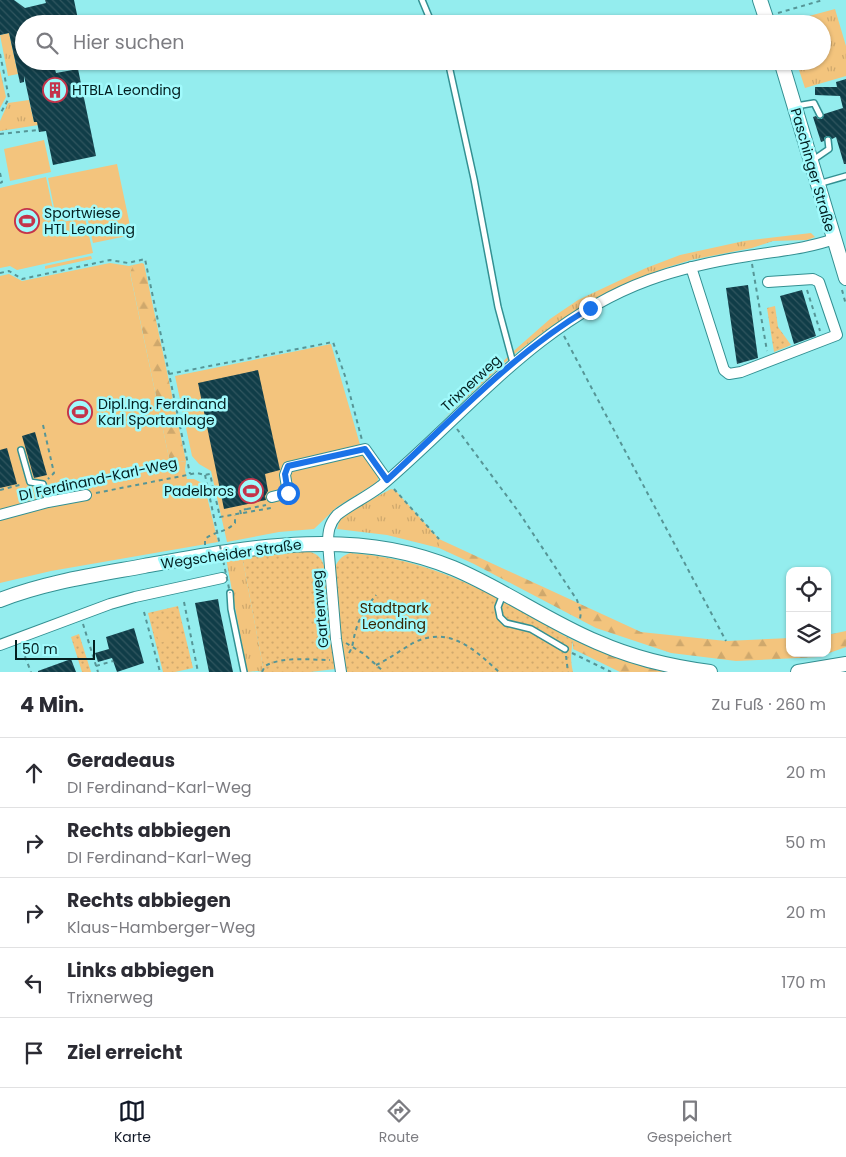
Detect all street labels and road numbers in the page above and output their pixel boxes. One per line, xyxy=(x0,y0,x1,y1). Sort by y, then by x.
street label: Paschinger Straße xyxy=(786,106,840,235)
street label: Trixnerweg xyxy=(437,350,505,416)
street label: DI Ferdinand-Karl-Weg xyxy=(17,452,179,506)
street label: Wegscheider Straße xyxy=(159,534,303,574)
street label: Gartenweg xyxy=(307,569,333,649)

